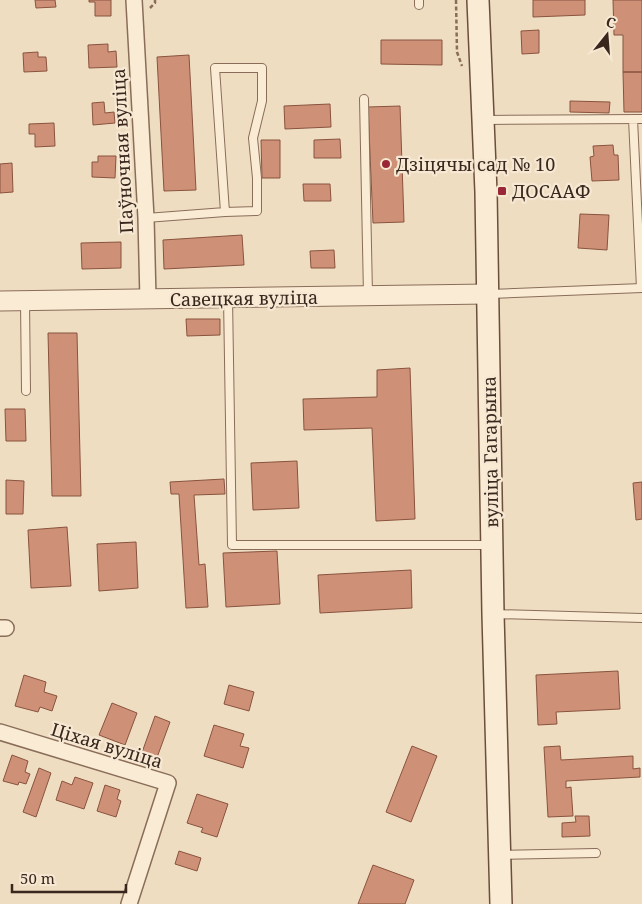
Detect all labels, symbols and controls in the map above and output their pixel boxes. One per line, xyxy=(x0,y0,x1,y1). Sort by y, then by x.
north arrow xyxy=(582,10,632,60)
text: С xyxy=(604,12,618,33)
street label: Паўночная вуліца xyxy=(106,68,138,234)
place label: Дзіцячы сад № 10 xyxy=(396,152,555,176)
marker: Дзіцячы сад № 10 xyxy=(380,158,392,170)
place label: ДОСААФ xyxy=(512,179,591,203)
marker: ДОСААФ xyxy=(496,185,508,197)
street label: Савецкая вуліца xyxy=(170,285,318,311)
street label: вуліца Гагарына xyxy=(477,376,503,528)
street label: Ціхая вуліца xyxy=(48,717,166,773)
scale bar xyxy=(12,862,126,894)
text: 50 m xyxy=(20,868,55,888)

